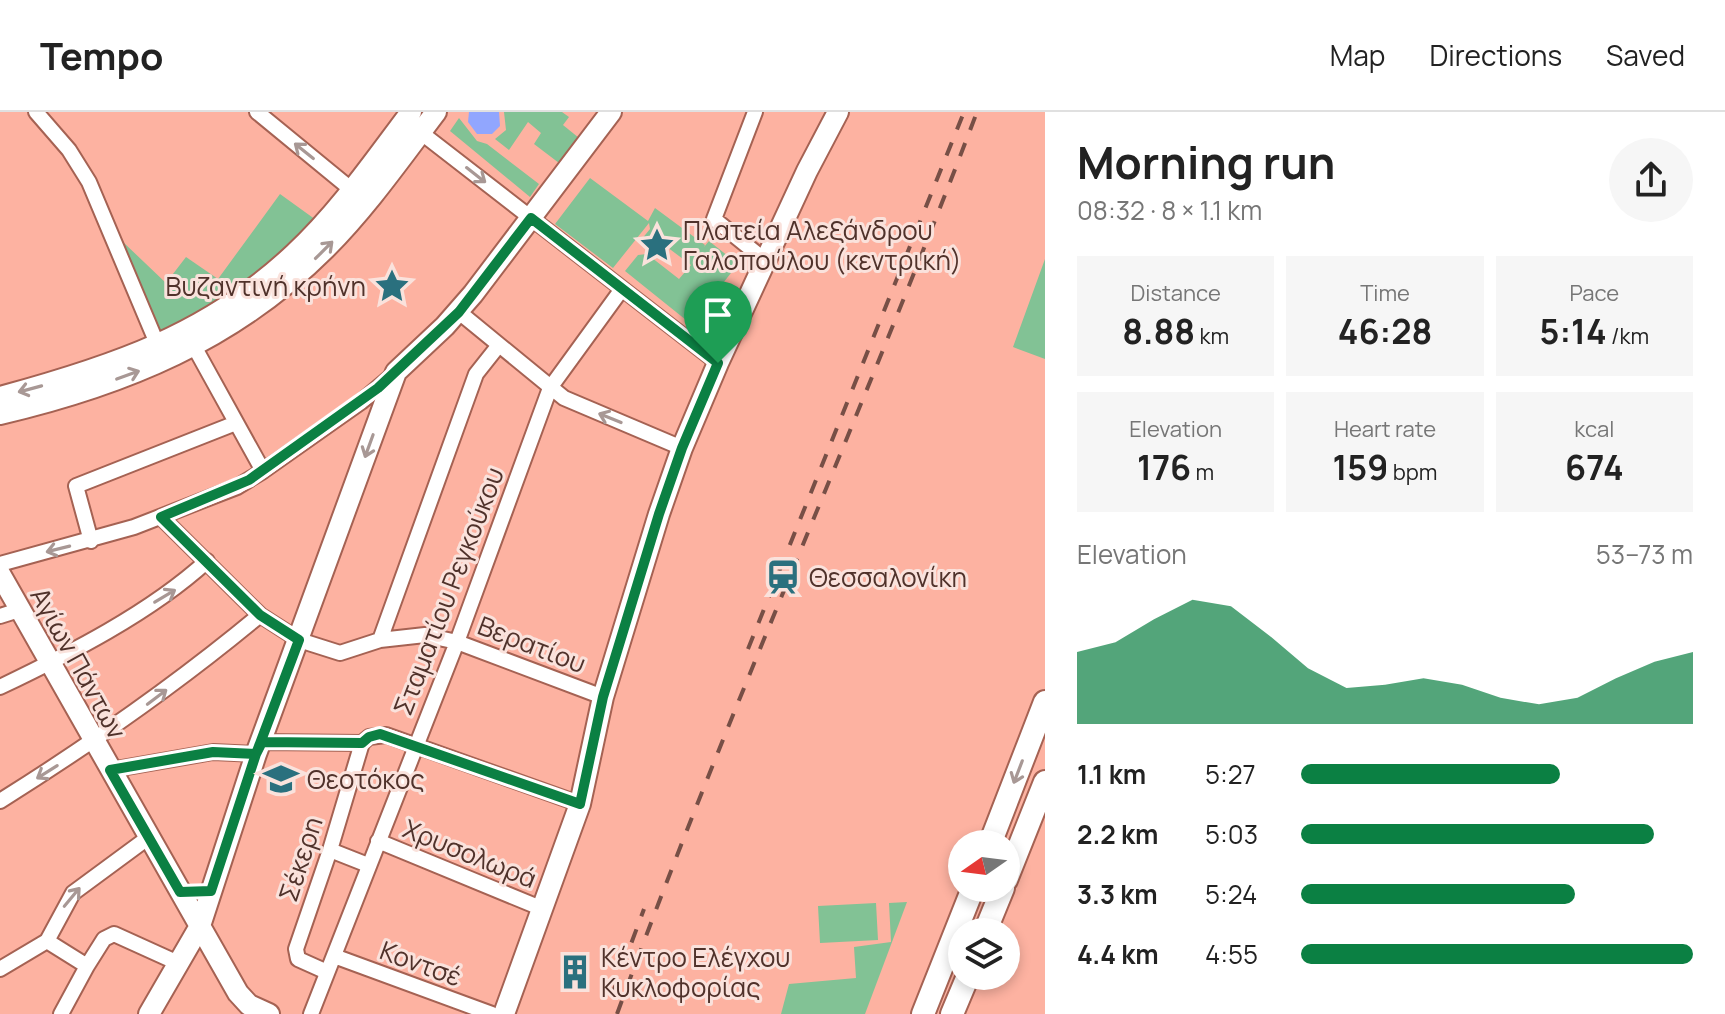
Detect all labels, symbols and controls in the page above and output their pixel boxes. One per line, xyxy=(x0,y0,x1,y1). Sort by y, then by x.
text: Tempo xyxy=(40,29,163,81)
text: Map xyxy=(1330,36,1385,74)
text: Directions xyxy=(1429,36,1562,74)
text: Saved xyxy=(1606,36,1685,74)
text: Morning run xyxy=(1077,132,1335,192)
button: share xyxy=(1609,138,1693,222)
one-way arrow xyxy=(294,142,315,160)
one-way arrow xyxy=(465,167,486,184)
text: 08:32 · 8 × 1.1 km xyxy=(1077,192,1262,228)
place label: Πλατεία Αλεξάνδρου Γαλοπούλου (κεντρική) xyxy=(683,212,961,278)
place icon: Πλατεία Αλεξάνδρου Γαλοπούλου (κεντρική) xyxy=(638,226,676,264)
one-way arrow xyxy=(314,240,333,260)
place icon: Βυζαντινή κρήνη xyxy=(373,267,411,305)
place label: Βυζαντινή κρήνη xyxy=(166,268,366,304)
text: Distance xyxy=(1131,278,1221,308)
text: Time xyxy=(1360,278,1410,308)
text: Pace xyxy=(1569,278,1619,308)
pin xyxy=(684,281,752,363)
icon: arrive xyxy=(696,293,740,337)
text: 8.88 xyxy=(1122,308,1195,354)
text: 46:28 xyxy=(1338,308,1432,354)
text: 5:14 xyxy=(1539,308,1607,354)
text: km xyxy=(1195,321,1229,351)
text: /km xyxy=(1607,321,1649,351)
one-way arrow xyxy=(115,367,140,381)
one-way arrow xyxy=(18,382,44,397)
one-way arrow xyxy=(598,410,623,425)
text: Elevation xyxy=(1129,414,1222,444)
text: Heart rate xyxy=(1334,414,1436,444)
text: kcal xyxy=(1574,414,1614,444)
one-way arrow xyxy=(361,433,375,457)
text: 176 xyxy=(1137,444,1191,490)
text: 159 xyxy=(1332,444,1388,490)
text: 674 xyxy=(1565,444,1624,490)
text: m xyxy=(1191,457,1214,487)
text: bpm xyxy=(1388,457,1438,487)
street label: Σταματίου Ρεγκούκου xyxy=(384,462,512,720)
text: Elevation xyxy=(1077,536,1187,572)
text: 53–73 m xyxy=(1596,536,1693,572)
one-way arrow xyxy=(45,543,71,558)
station icon: Θεσσαλονίκη xyxy=(764,558,802,596)
place label: Θεσσαλονίκη xyxy=(809,559,967,595)
street label: Αγίων Πάντων xyxy=(23,581,135,745)
one-way arrow xyxy=(153,587,176,603)
street label: Βερατίου xyxy=(473,607,591,681)
one-way arrow xyxy=(146,688,168,705)
text: 1.1 km xyxy=(1077,756,1146,792)
text: 5:27 xyxy=(1205,756,1256,792)
one-way arrow xyxy=(1010,759,1024,784)
school or university icon: Θεοτόκος xyxy=(262,760,300,798)
place label: Θεοτόκος xyxy=(307,761,425,797)
one-way arrow xyxy=(36,764,59,780)
street label: Χρυσολωρά xyxy=(398,810,542,896)
street label: Σέκερη xyxy=(269,812,331,906)
text: 2.2 km xyxy=(1077,816,1158,852)
text: 5:03 xyxy=(1205,816,1258,852)
north arrow xyxy=(948,830,1020,902)
map controls xyxy=(948,830,1020,990)
text: 3.3 km xyxy=(1077,876,1158,912)
text: 5:24 xyxy=(1205,876,1257,912)
one-way arrow xyxy=(63,888,81,908)
button: layers xyxy=(948,918,1020,990)
street label: Κοντσέ xyxy=(375,932,467,994)
text: 4.4 km xyxy=(1077,936,1159,972)
text: 4:55 xyxy=(1205,936,1258,972)
place label: Κέντρο Ελέγχου Κυκλοφορίας xyxy=(601,939,791,1005)
building icon: Κέντρο Ελέγχου Κυκλοφορίας xyxy=(556,953,594,991)

